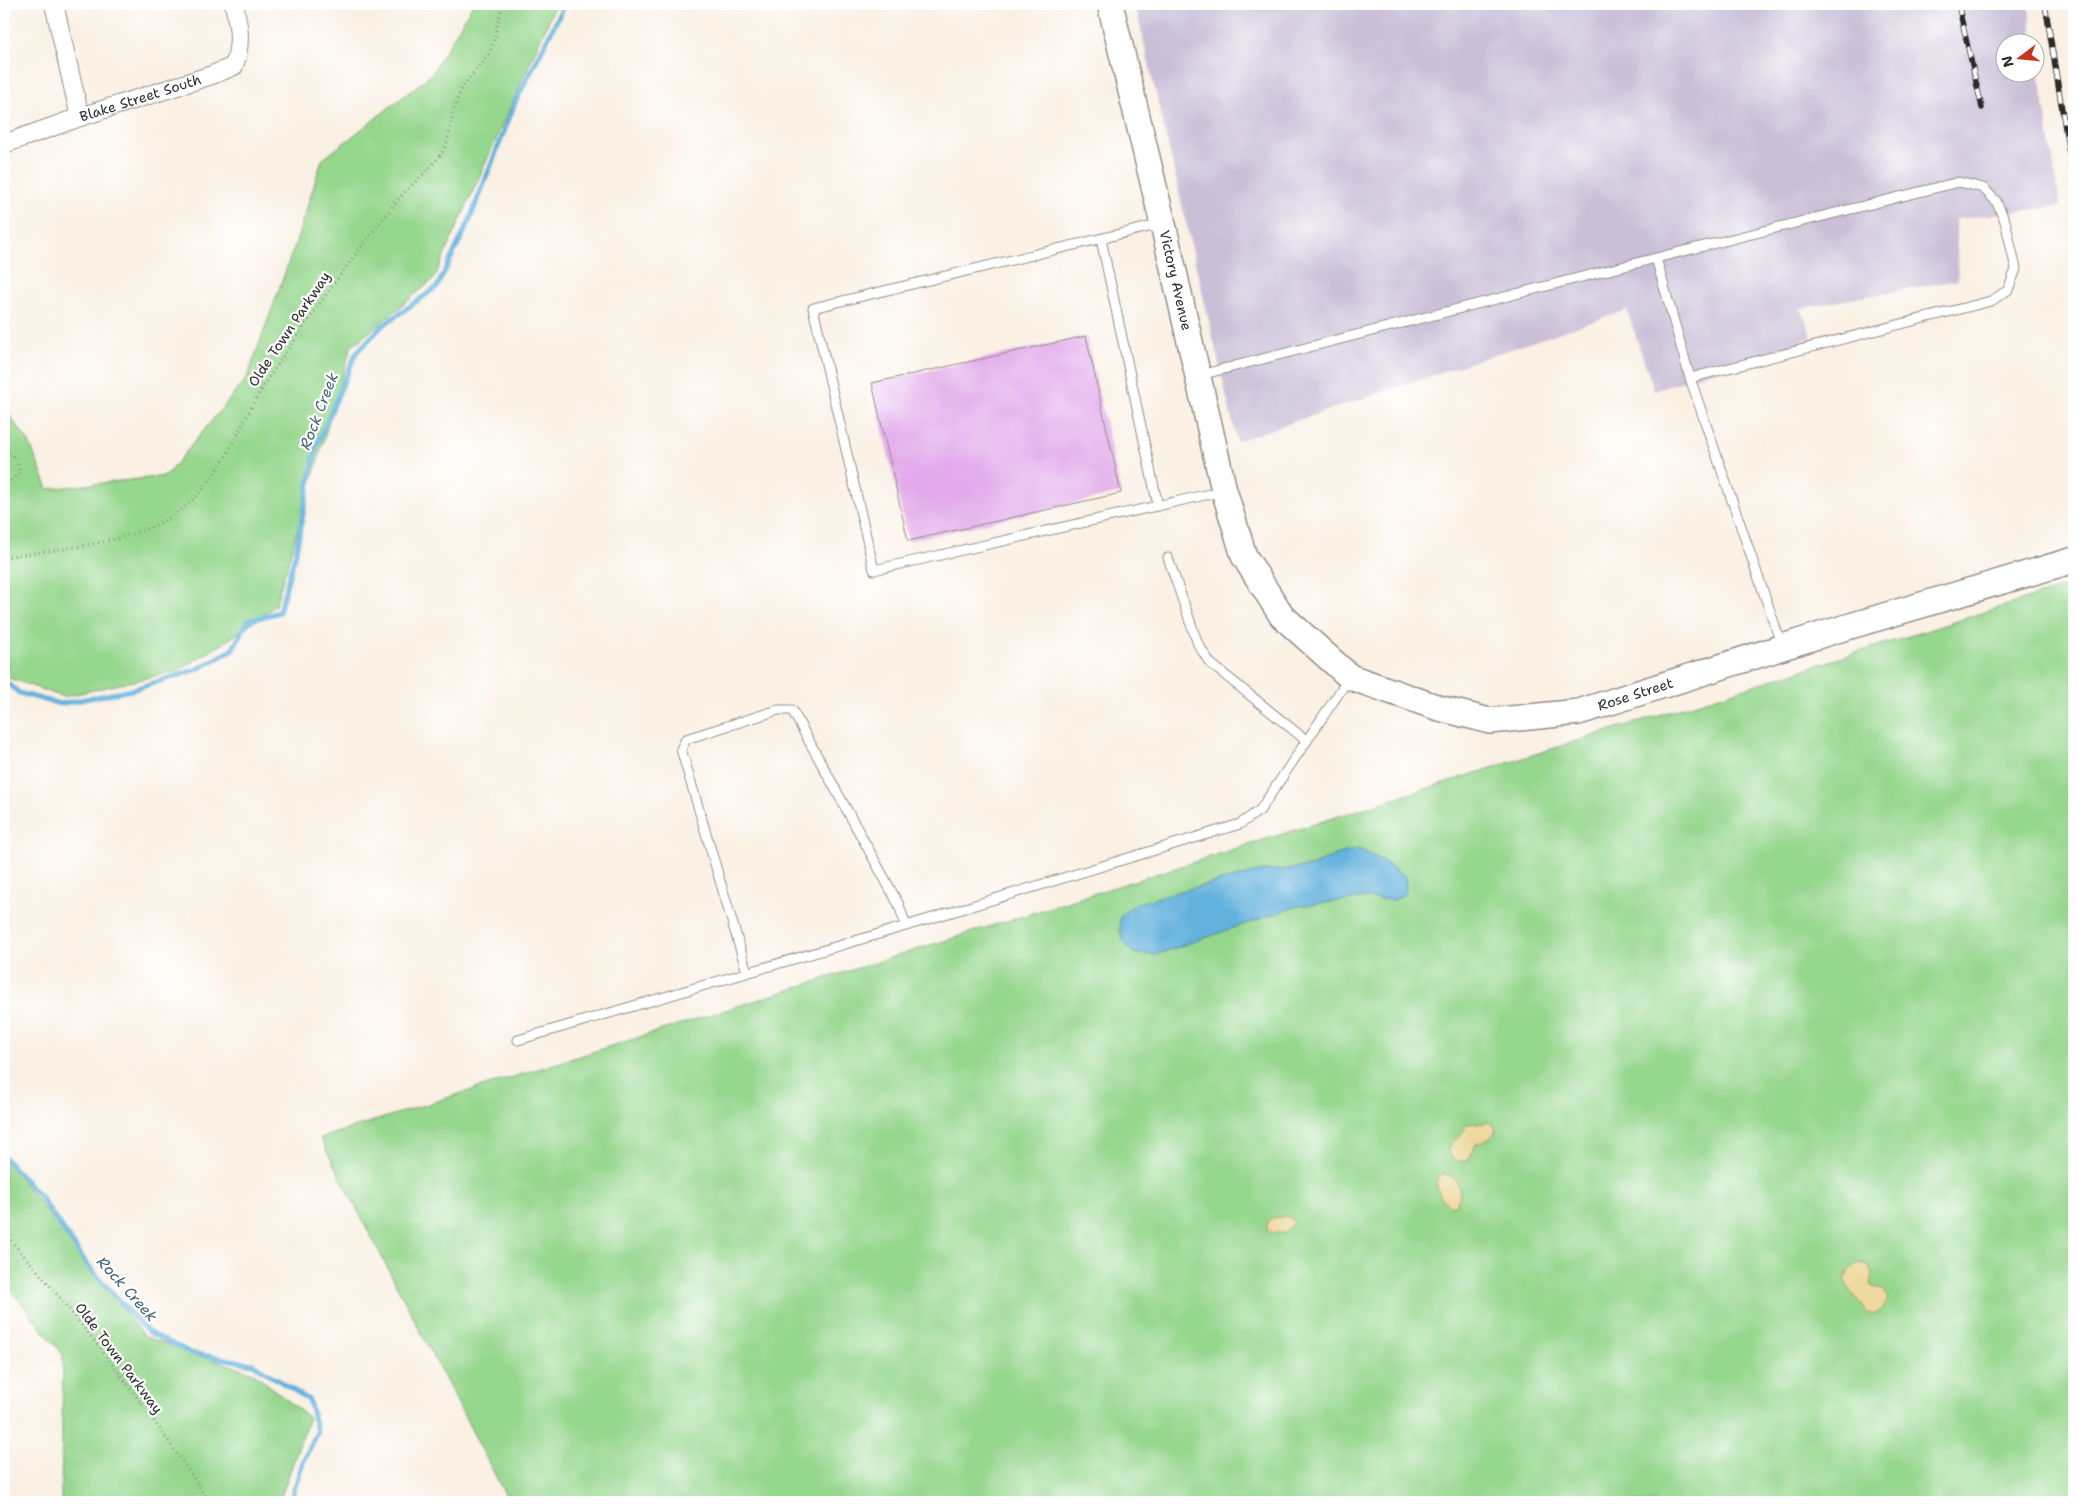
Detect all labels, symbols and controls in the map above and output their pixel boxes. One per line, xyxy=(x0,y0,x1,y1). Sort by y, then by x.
north arrow xyxy=(1996,32,2046,82)
text: N xyxy=(1997,54,2018,69)
street label: Blake Street South xyxy=(77,70,203,126)
street label: Victory Avenue xyxy=(1156,228,1196,332)
street label: Olde Town Parkway xyxy=(244,268,334,390)
water label: Rock Creek xyxy=(295,369,343,453)
street label: Rose Street xyxy=(1595,674,1675,714)
water label: Rock Creek xyxy=(92,1252,162,1326)
street label: Olde Town Parkway xyxy=(71,1299,167,1417)

